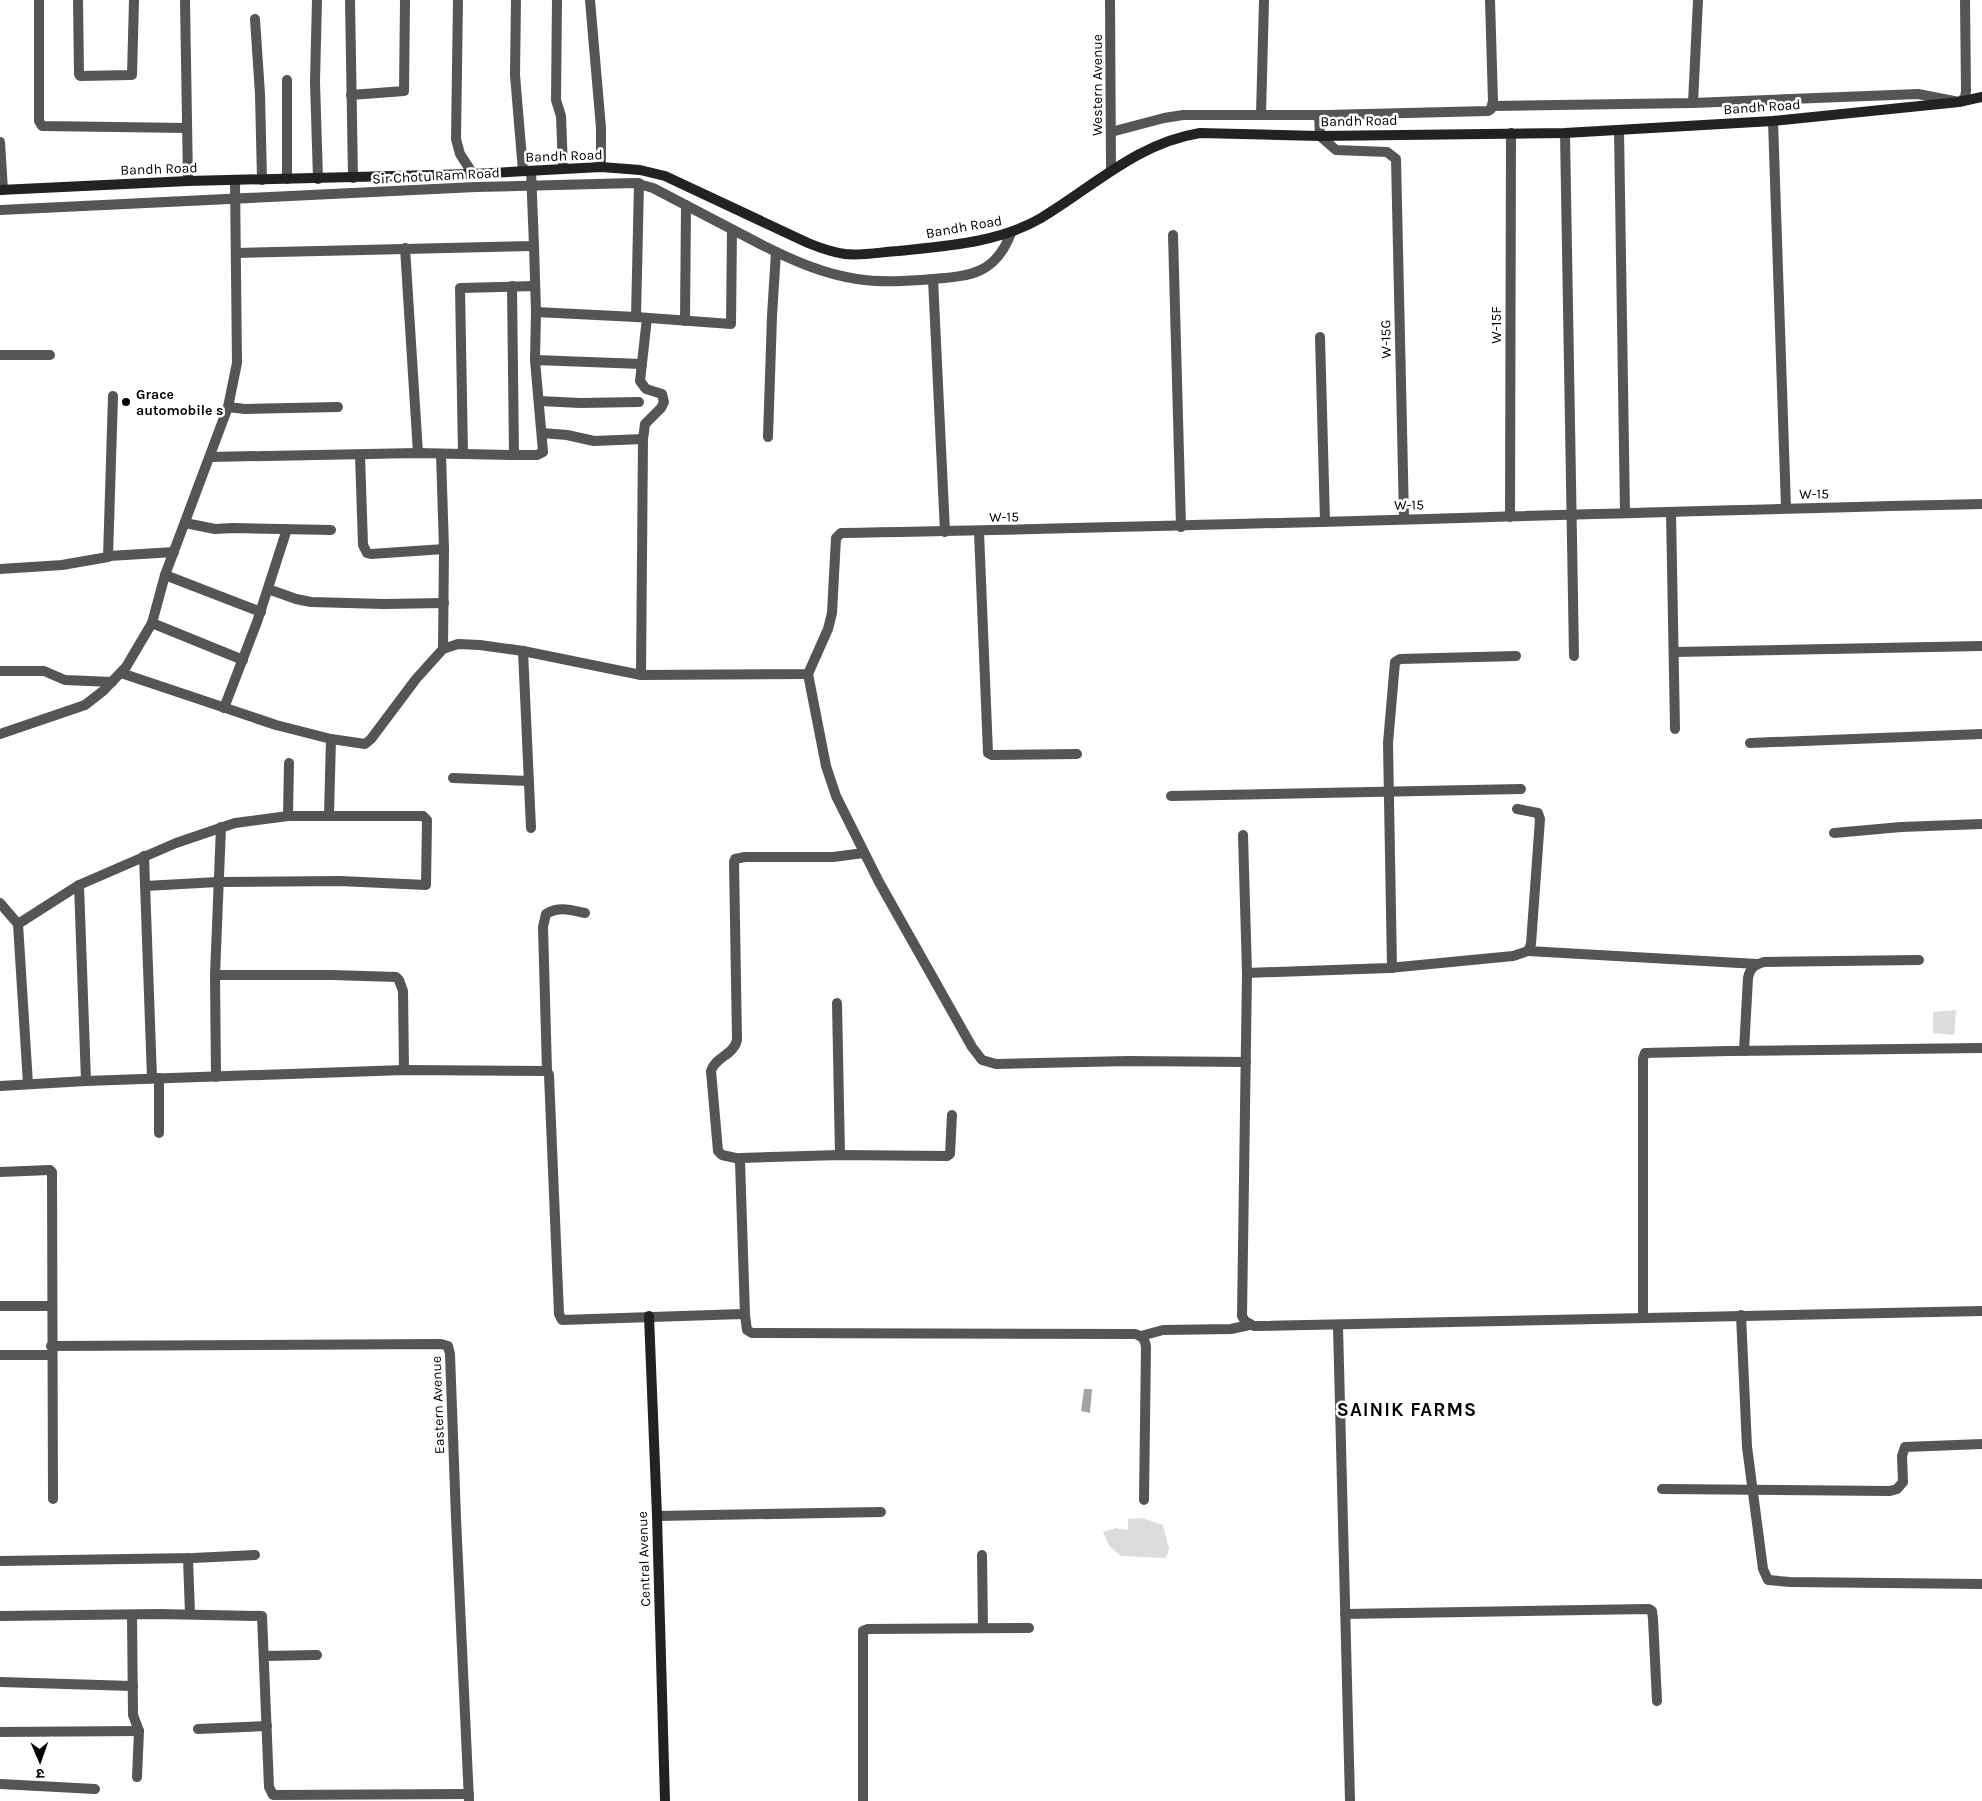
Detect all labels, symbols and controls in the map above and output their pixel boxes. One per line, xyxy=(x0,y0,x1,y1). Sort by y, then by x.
street label: Western Avenue xyxy=(1089,34,1106,136)
street label: Bandh Road xyxy=(1723,96,1801,118)
street label: Bandh Road xyxy=(1320,112,1398,130)
street label: Bandh Road xyxy=(525,146,603,166)
street label: Bandh Road xyxy=(120,159,198,179)
street label: Sir Chotu Ram Road xyxy=(372,164,500,188)
street label: Bandh Road xyxy=(925,212,1003,242)
street label: W-15F xyxy=(1488,306,1505,344)
street label: W-15G xyxy=(1377,319,1395,359)
place label: Grace automobile s xyxy=(136,386,223,419)
marker: Grace automobile s xyxy=(120,396,132,408)
street label: W-15 xyxy=(1799,485,1829,503)
street label: W-15 xyxy=(1394,496,1424,514)
street label: W-15 xyxy=(989,508,1019,526)
street label: Eastern Avenue xyxy=(428,1356,448,1454)
district label: SAINIK FARMS xyxy=(1337,1399,1477,1421)
street label: Central Avenue xyxy=(634,1511,654,1607)
north arrow xyxy=(15,1736,65,1786)
text: उ xyxy=(35,1765,45,1782)

